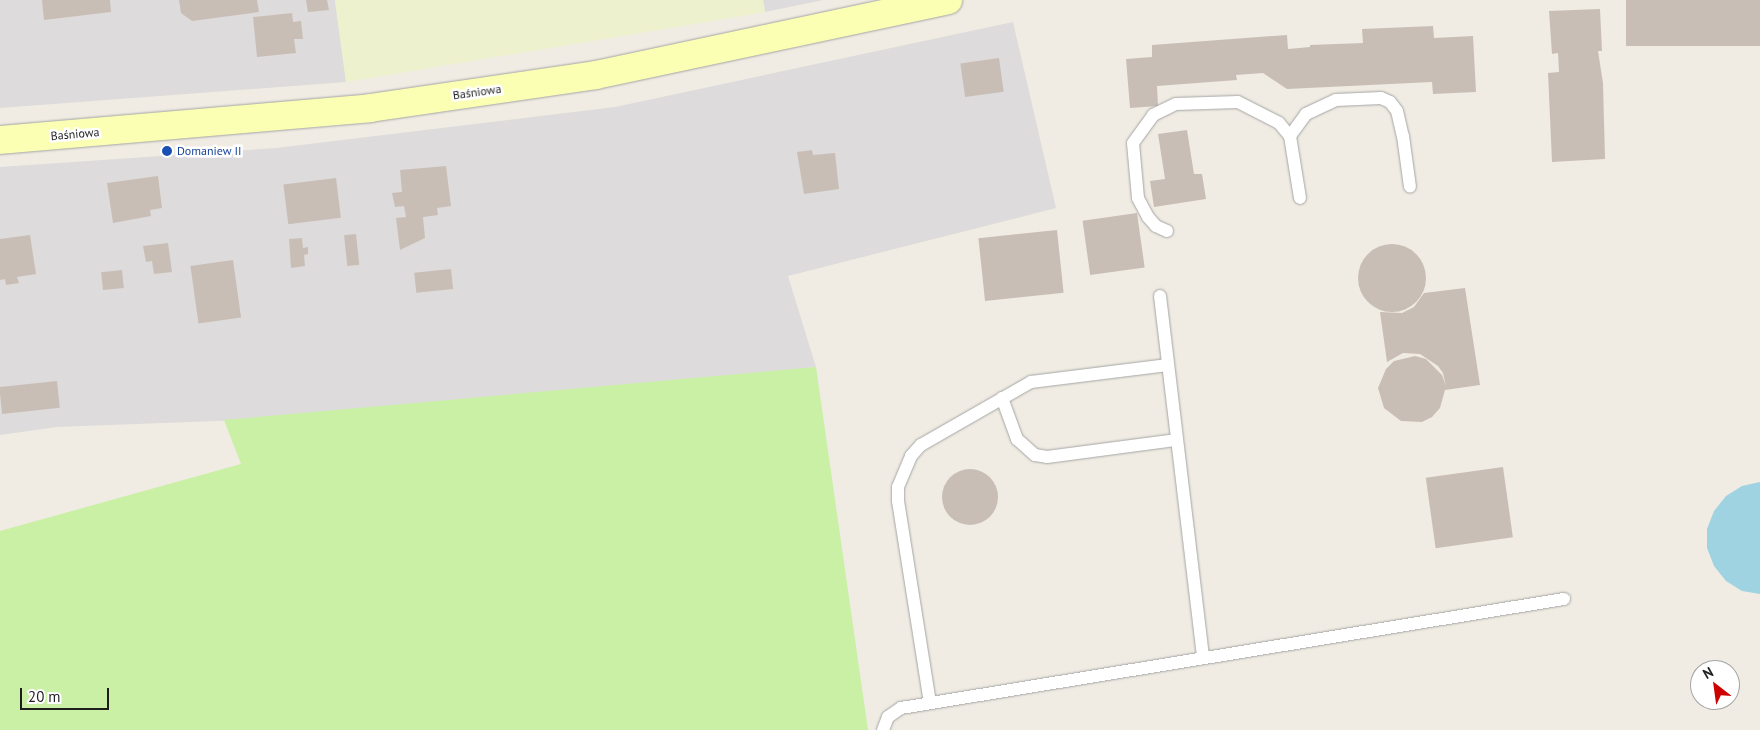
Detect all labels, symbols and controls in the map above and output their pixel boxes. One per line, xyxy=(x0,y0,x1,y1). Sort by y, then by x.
street label: Baśniowa xyxy=(452,81,502,103)
street label: Baśniowa xyxy=(50,125,100,143)
place label: Domaniew II xyxy=(177,144,242,158)
marker: Domaniew II xyxy=(161,145,173,157)
north arrow xyxy=(1690,660,1740,710)
text: N xyxy=(1700,663,1716,683)
scale bar xyxy=(22,678,111,710)
text: 20 m xyxy=(28,687,61,706)

